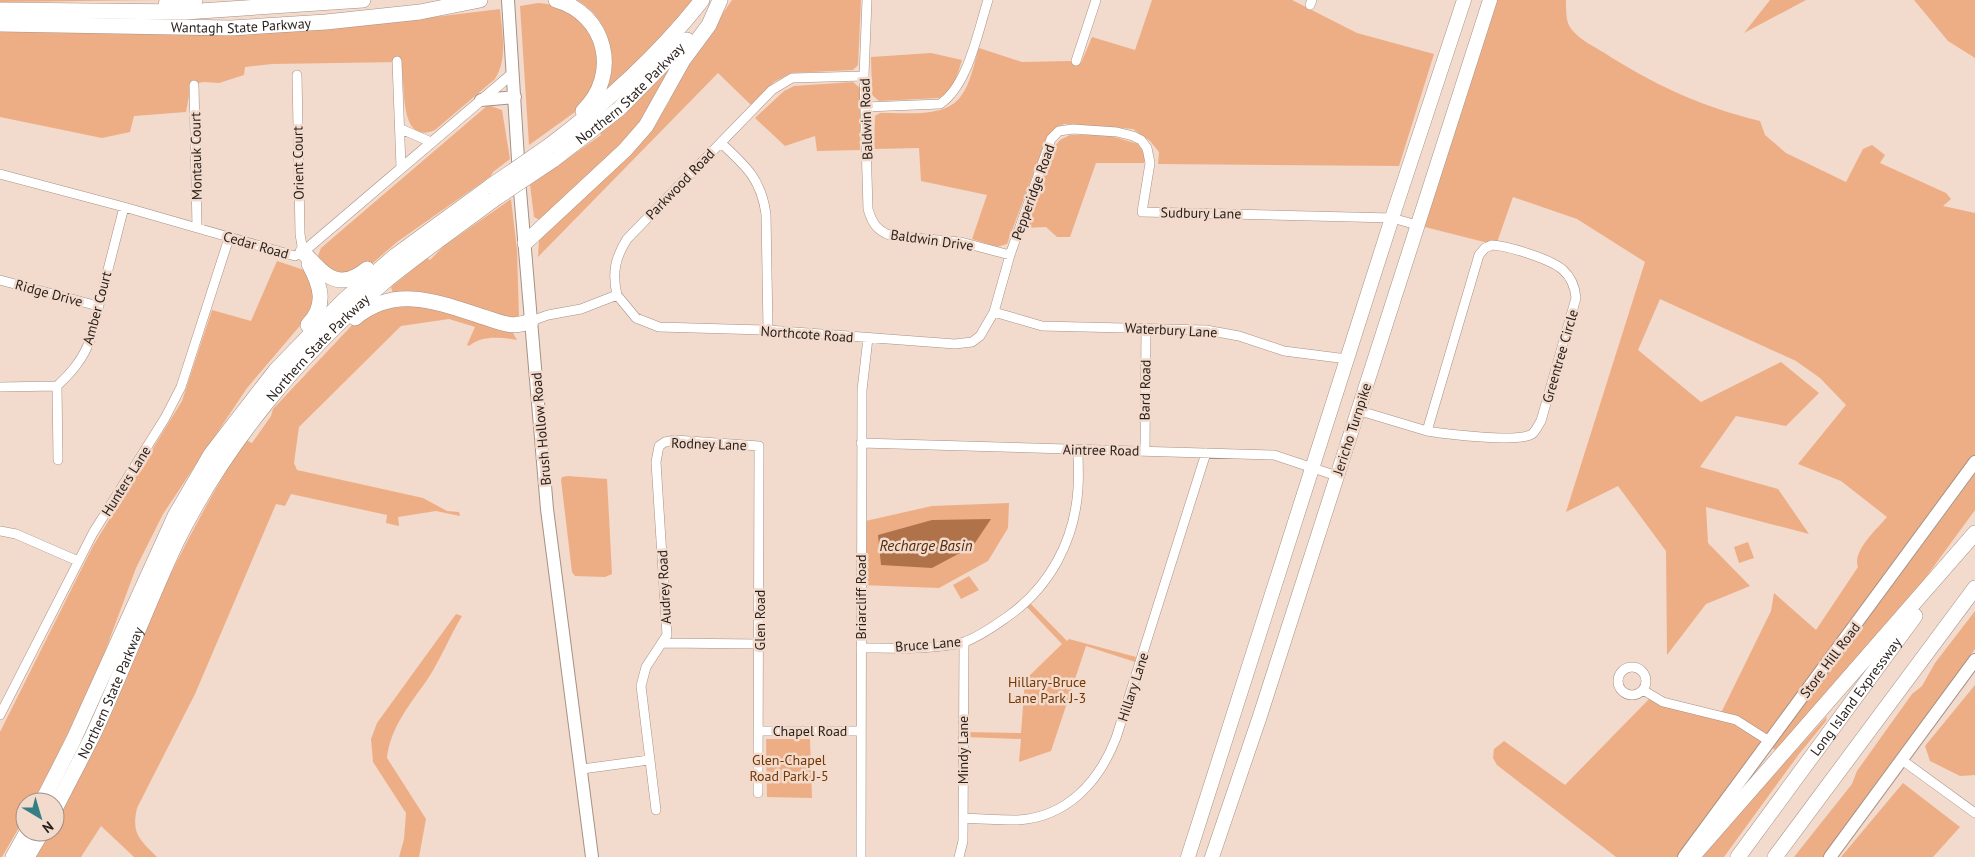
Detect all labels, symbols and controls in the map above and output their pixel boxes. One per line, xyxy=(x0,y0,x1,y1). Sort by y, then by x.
street label: Wantagh State Parkway xyxy=(171,14,312,37)
street label: Northern State Parkway xyxy=(572,39,689,148)
street label: Baldwin Road xyxy=(856,78,876,160)
street label: Montauk Court xyxy=(186,112,206,200)
street label: Orient Court xyxy=(288,126,308,200)
street label: Pepperidge Road xyxy=(1007,142,1059,242)
street label: Parkwood Road xyxy=(642,145,718,223)
street label: Sudbury Lane xyxy=(1160,203,1242,223)
street label: Baldwin Drive xyxy=(889,225,975,255)
street label: Cedar Road xyxy=(221,227,291,263)
street label: Amber Court xyxy=(79,269,115,347)
street label: Ridge Drive xyxy=(13,275,85,311)
street label: Northern State Parkway xyxy=(262,290,374,405)
street label: Greentree Circle xyxy=(1538,307,1582,405)
street label: Waterbury Lane xyxy=(1124,319,1218,341)
street label: Northcote Road xyxy=(760,322,854,346)
street label: Bard Road xyxy=(1135,359,1155,421)
street label: Brush Hollow Road xyxy=(527,372,555,486)
street label: Jericho Turnpike xyxy=(1328,381,1375,478)
street label: Rodney Lane xyxy=(671,434,747,454)
street label: Aintree Road xyxy=(1063,440,1139,460)
street label: Hunters Lane xyxy=(97,443,155,519)
water label: Recharge Basin xyxy=(879,536,973,555)
street label: Audrey Road xyxy=(653,549,675,625)
street label: Briarcliff Road xyxy=(852,555,870,639)
street label: Glen Road xyxy=(751,590,769,650)
street label: Store Hill Road xyxy=(1796,619,1864,701)
street label: Northern State Parkway xyxy=(74,624,148,762)
street label: Bruce Lane xyxy=(894,632,962,656)
street label: Long Island Expressway xyxy=(1806,633,1906,759)
street label: Hillary Lane xyxy=(1113,650,1153,724)
park label: Hillary-Bruce Lane Park J-3 xyxy=(1008,673,1086,707)
street label: Mindy Lane xyxy=(954,716,972,784)
street label: Chapel Road xyxy=(773,722,847,740)
park label: Glen-Chapel Road Park J-5 xyxy=(749,751,829,785)
north arrow xyxy=(15,792,65,842)
text: N xyxy=(39,817,57,837)

